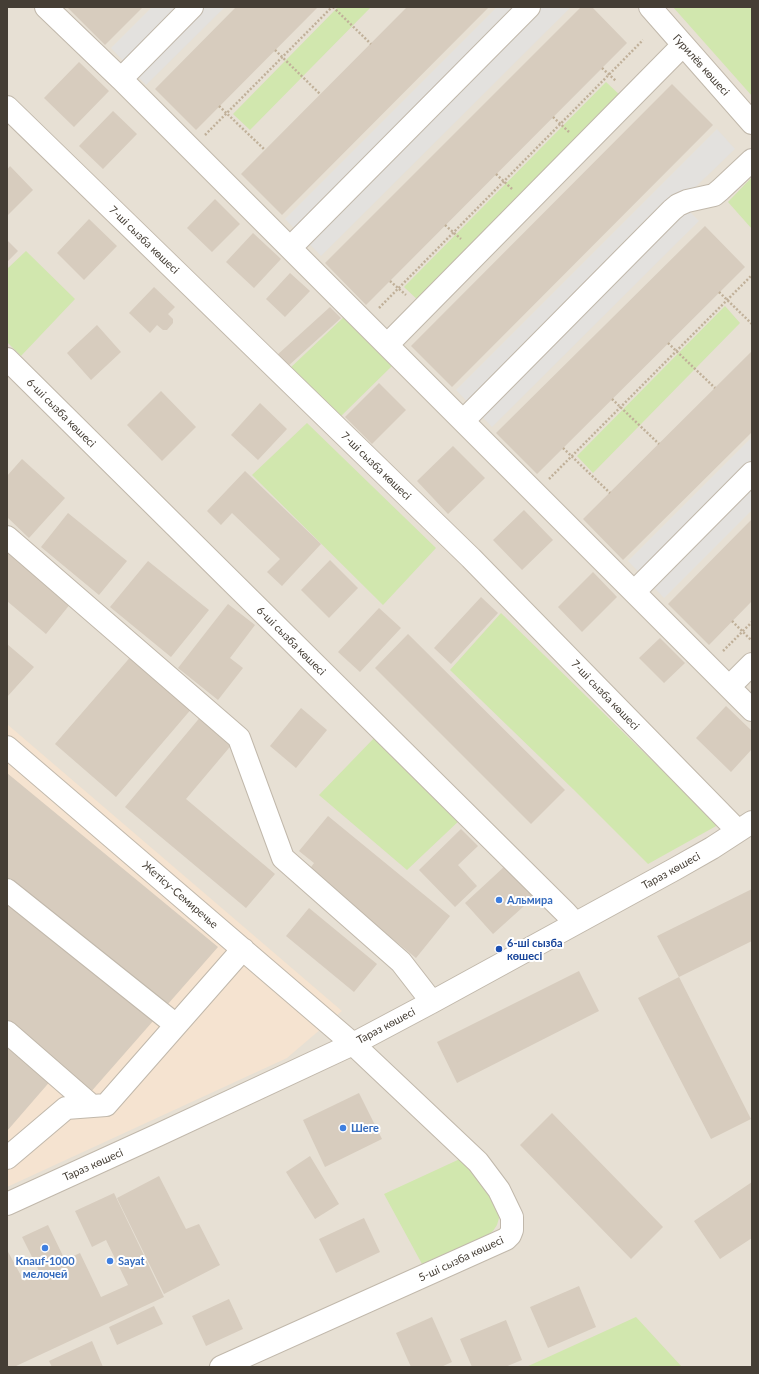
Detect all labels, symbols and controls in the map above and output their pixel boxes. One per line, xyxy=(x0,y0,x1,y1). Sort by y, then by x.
street label: Гурилёв көшесі xyxy=(670,32,732,98)
street label: 7-ші сызба көшесі xyxy=(106,203,182,277)
street label: 6-ші сызба көшесі xyxy=(24,376,98,450)
street label: 7-ші сызба көшесі xyxy=(338,429,414,503)
street label: 6-ші сызба көшесі xyxy=(254,604,328,678)
street label: 7-ші сызба көшесі xyxy=(568,657,642,733)
street label: Тараз көшесі xyxy=(640,850,702,892)
street label: Жетісу-Семиречье xyxy=(140,859,220,931)
place label: Альмира xyxy=(507,893,553,907)
marker: Альмира xyxy=(494,895,504,905)
place label: 6-ші сызба көшесі xyxy=(507,936,563,962)
marker: 6-ші сызба көшесі xyxy=(494,944,504,954)
street label: Тараз көшесі xyxy=(354,1005,418,1047)
place label: Шеге xyxy=(351,1121,379,1135)
marker: Шеге xyxy=(338,1123,348,1133)
street label: Тараз көшесі xyxy=(61,1146,125,1184)
street label: 5-ші сызба көшесі xyxy=(416,1234,506,1284)
marker: Knauf-1000 мелочей xyxy=(40,1243,50,1253)
place label: Knauf-1000 мелочей xyxy=(15,1254,75,1280)
place label: Sayat xyxy=(118,1254,145,1268)
marker: Sayat xyxy=(105,1256,115,1266)

